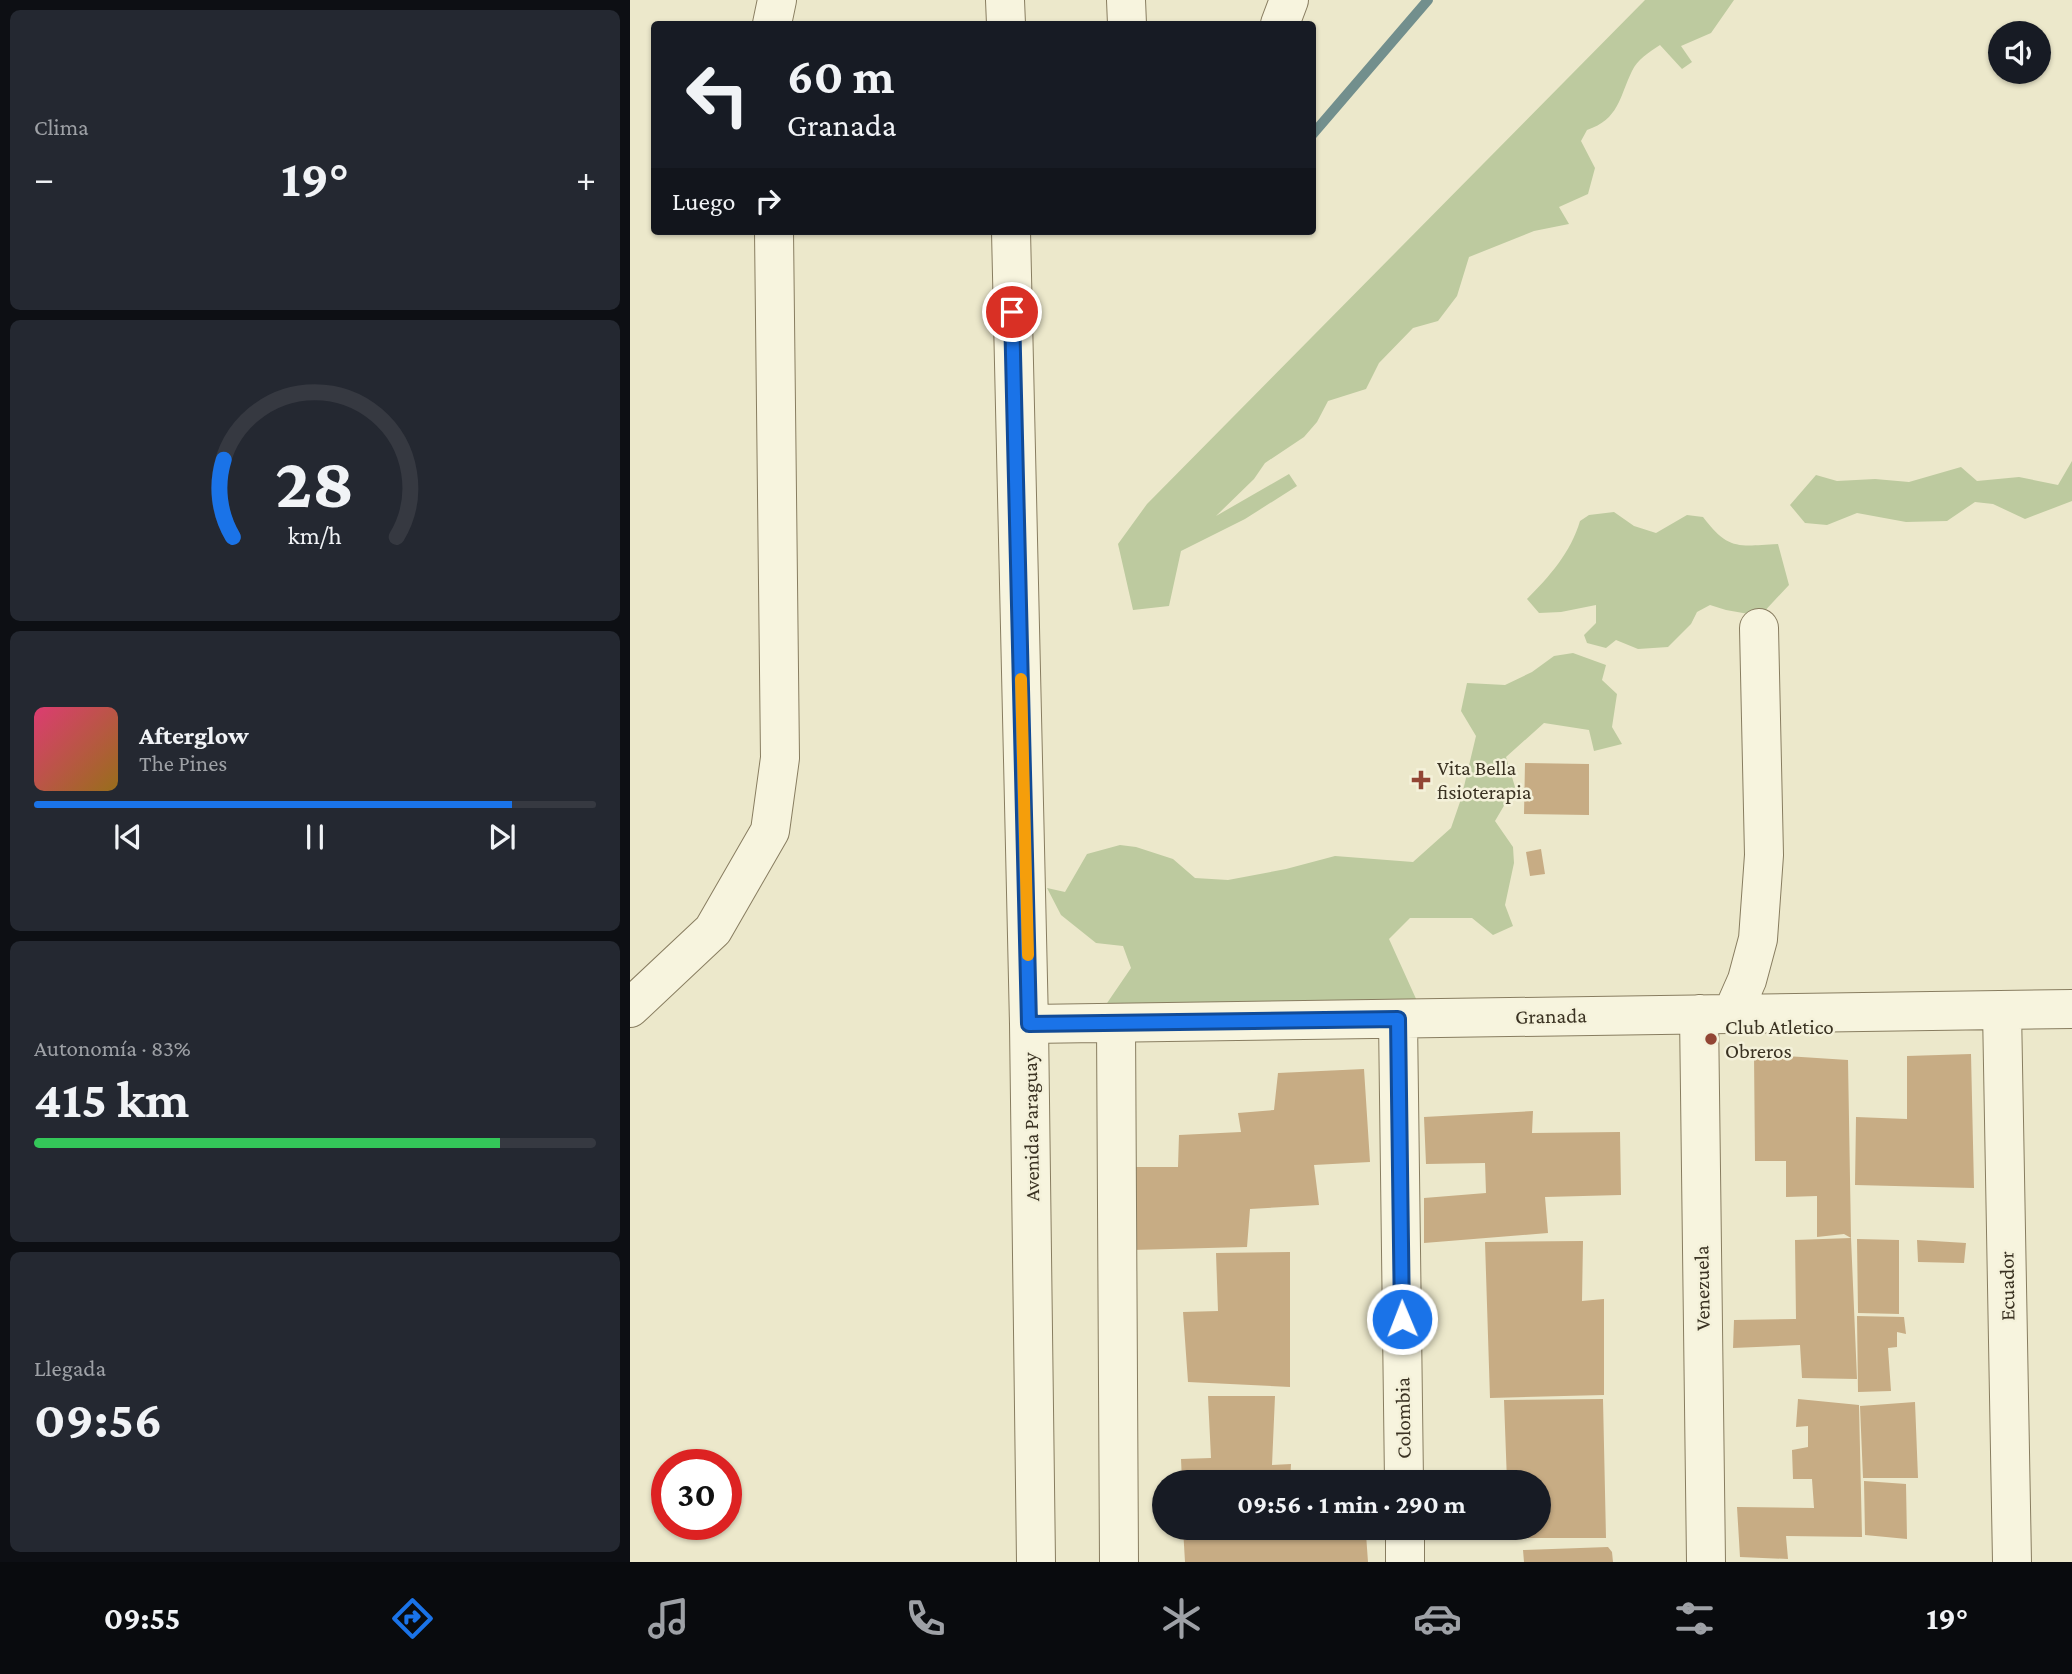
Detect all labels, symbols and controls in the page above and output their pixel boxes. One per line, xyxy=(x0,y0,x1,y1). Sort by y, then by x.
map controls xyxy=(1988,21,2051,84)
button: sound xyxy=(1988,21,2051,84)
icon: left xyxy=(672,49,763,140)
text: 60 m xyxy=(787,49,894,104)
text: Granada xyxy=(787,107,896,143)
text: Clima xyxy=(34,114,89,140)
text: 19° xyxy=(281,149,349,207)
text: − xyxy=(34,157,54,199)
text: + xyxy=(576,157,596,199)
icon: right xyxy=(749,182,787,220)
text: Luego xyxy=(672,187,735,216)
pin xyxy=(982,282,1042,342)
icon: arrive xyxy=(993,293,1031,331)
text: 28 xyxy=(275,442,355,523)
text: km/h xyxy=(288,521,342,548)
text: Afterglow xyxy=(139,721,249,750)
text: The Pines xyxy=(139,750,227,776)
place label: Vita Bella fisioterapia xyxy=(1437,756,1532,804)
marker: Vita Bella fisioterapia xyxy=(1411,770,1431,790)
icon: previous xyxy=(109,818,147,856)
icon: pause xyxy=(296,818,334,856)
icon: next xyxy=(483,818,521,856)
street label: Granada xyxy=(1515,1003,1587,1029)
place label: Club Atletico Obreros xyxy=(1725,1015,1834,1063)
marker: Club Atletico Obreros xyxy=(1703,1031,1719,1047)
text: Autonomía · 83% xyxy=(34,1035,191,1061)
street label: Avenida Paraguay xyxy=(1018,1052,1044,1202)
text: 415 km xyxy=(34,1070,189,1128)
street label: Venezuela xyxy=(1689,1245,1715,1331)
street label: Ecuador xyxy=(1994,1250,2020,1321)
position arrow xyxy=(1365,1282,1439,1356)
text: Llegada xyxy=(34,1355,106,1381)
street label: Colombia xyxy=(1390,1377,1416,1459)
text: 09:56 xyxy=(34,1390,162,1448)
speed limit sign: 30 xyxy=(651,1449,742,1540)
text: 09:56 · 1 min · 290 m xyxy=(1237,1490,1466,1519)
icon: directions xyxy=(388,1594,437,1643)
icon: music xyxy=(644,1594,693,1643)
icon: phone xyxy=(901,1594,950,1643)
icon: climate xyxy=(1157,1594,1206,1643)
icon: car xyxy=(1413,1594,1462,1643)
icon: filters xyxy=(1670,1594,1719,1643)
text: 09:55 xyxy=(104,1600,180,1636)
text: 19° xyxy=(1926,1600,1968,1636)

